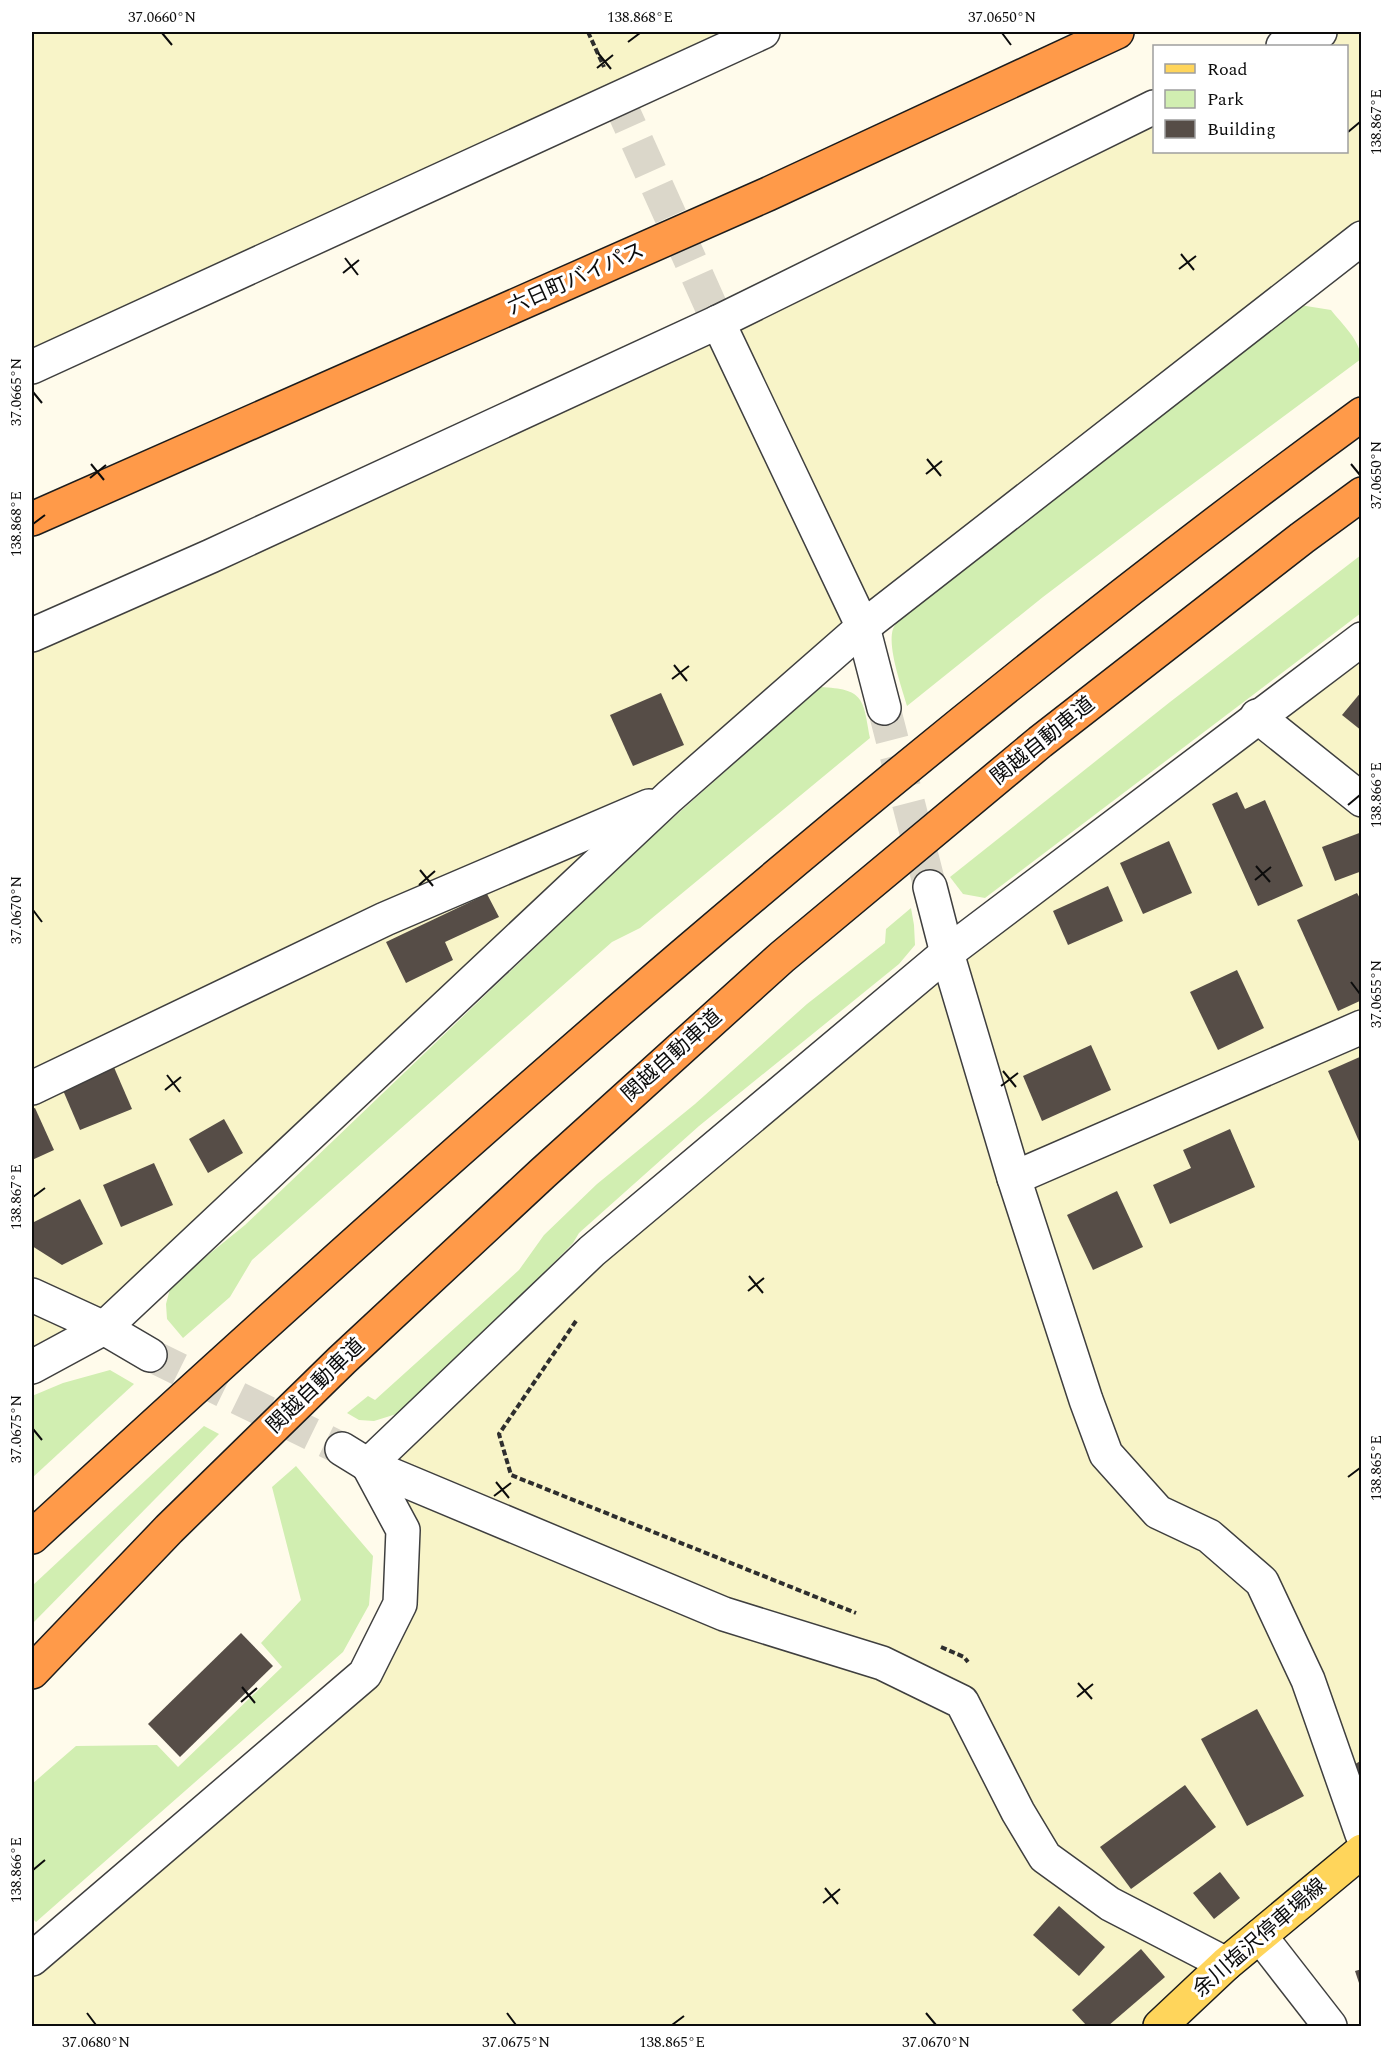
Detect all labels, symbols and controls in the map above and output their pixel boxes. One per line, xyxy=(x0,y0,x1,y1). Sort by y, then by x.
text: 37.0660°N xyxy=(128,6,196,29)
text: 138.868°E xyxy=(607,6,673,29)
text: 37.0650°N xyxy=(968,6,1036,29)
legend xyxy=(1153,45,1348,153)
text: Road xyxy=(1207,56,1248,83)
text: Park xyxy=(1207,86,1244,113)
text: 138.867°E xyxy=(1365,89,1388,155)
text: Building xyxy=(1207,116,1276,143)
street label: 六日町バイパス xyxy=(503,235,649,323)
text: 37.0665°N xyxy=(5,358,28,426)
text: 37.0650°N xyxy=(1365,441,1388,509)
text: 138.868°E xyxy=(5,491,28,557)
street label: 関越自動車道 xyxy=(984,689,1102,793)
text: 138.866°E xyxy=(1365,762,1388,828)
text: 37.0670°N xyxy=(5,876,28,944)
text: 37.0655°N xyxy=(1365,960,1388,1028)
street label: 関越自動車道 xyxy=(614,1002,730,1110)
text: 138.867°E xyxy=(5,1164,28,1230)
street label: 関越自動車道 xyxy=(260,1331,372,1441)
text: 37.0675°N xyxy=(5,1395,28,1463)
text: 138.865°E xyxy=(1365,1435,1388,1501)
text: 138.866°E xyxy=(5,1837,28,1903)
street label: 余川塩沢停車場線 xyxy=(1186,1871,1334,2005)
text: 37.0680°N xyxy=(62,2031,130,2054)
text: 37.0675°N xyxy=(482,2031,550,2054)
text: 138.865°E xyxy=(639,2031,705,2054)
text: 37.0670°N xyxy=(902,2031,970,2054)

